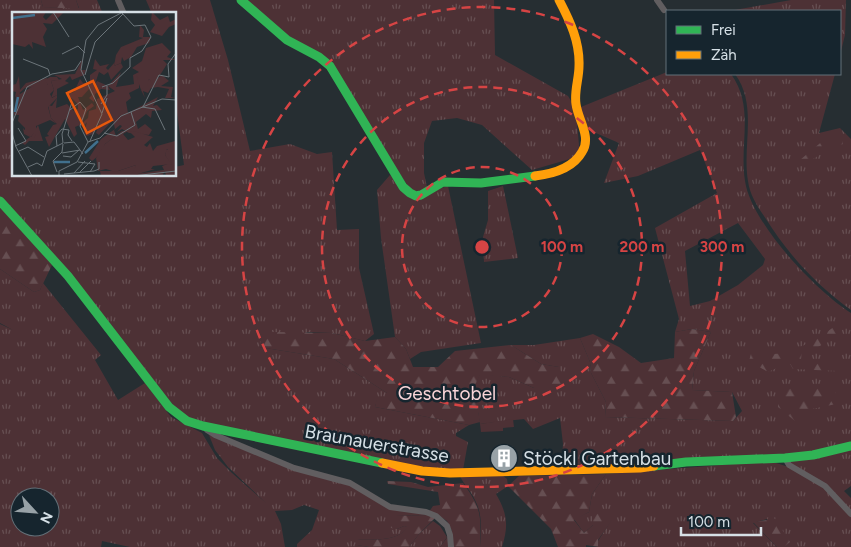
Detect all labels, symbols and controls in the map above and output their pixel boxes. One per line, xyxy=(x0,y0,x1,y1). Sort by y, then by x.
legend xyxy=(666,10,841,75)
inset map xyxy=(12,12,176,176)
text: Frei xyxy=(711,21,736,39)
text: Zäh xyxy=(711,46,737,64)
centre of rings xyxy=(473,238,491,256)
text: 100 m xyxy=(541,238,583,256)
text: 200 m xyxy=(620,238,664,256)
text: 300 m xyxy=(700,238,744,256)
park label: Geschtobel xyxy=(398,382,496,405)
street label: Braunauerstrasse xyxy=(303,419,451,468)
building icon: Stöckl Gartenbau xyxy=(489,443,519,473)
place label: Stöckl Gartenbau xyxy=(523,447,671,470)
north arrow xyxy=(10,487,60,537)
scale bar xyxy=(681,504,761,536)
text: N xyxy=(36,509,56,526)
text: 100 m xyxy=(688,513,730,531)

